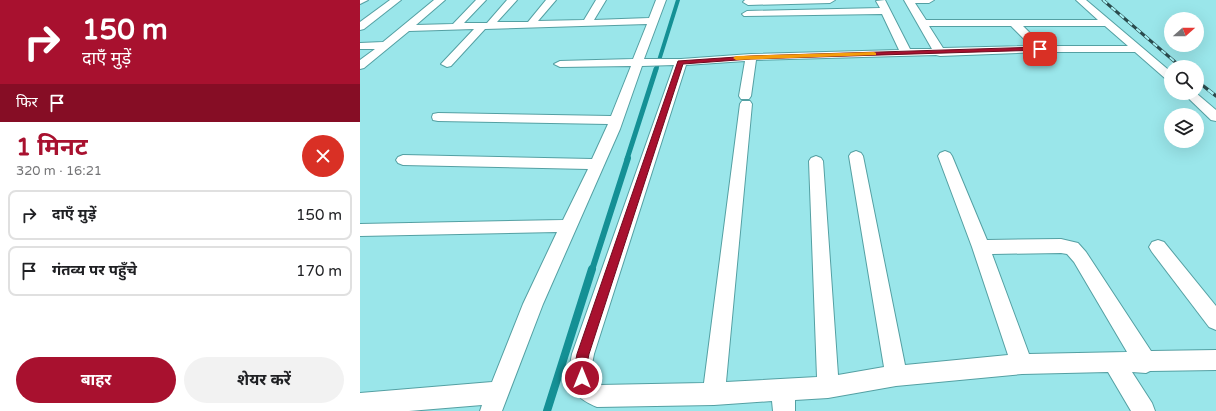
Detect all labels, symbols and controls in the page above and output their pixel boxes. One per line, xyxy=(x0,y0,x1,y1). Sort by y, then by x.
north arrow xyxy=(1164,12,1204,52)
map controls xyxy=(1164,12,1204,148)
text: 150 m xyxy=(82,13,168,47)
icon: right xyxy=(16,16,68,68)
pin xyxy=(1023,32,1057,66)
icon: arrive xyxy=(1029,38,1051,60)
text: दाएँ मुड़ें xyxy=(82,47,131,69)
button: search xyxy=(1164,60,1204,100)
icon: arrive xyxy=(46,92,68,114)
text: फिर xyxy=(16,93,38,111)
button: layers xyxy=(1164,108,1204,148)
text: 1 मिनट xyxy=(16,133,88,162)
button: close xyxy=(302,135,344,177)
text: 320 m · 16:21 xyxy=(16,163,102,179)
icon: right xyxy=(18,204,40,226)
text: दाएँ मुड़ें xyxy=(52,205,96,223)
text: 150 m xyxy=(296,206,342,224)
icon: arrive xyxy=(18,260,40,282)
text: गंतव्य पर पहुँचे xyxy=(52,261,137,279)
text: 170 m xyxy=(296,262,342,280)
button: बाहर xyxy=(16,357,176,403)
button: शेयर करें xyxy=(184,357,344,403)
position arrow xyxy=(561,357,603,399)

